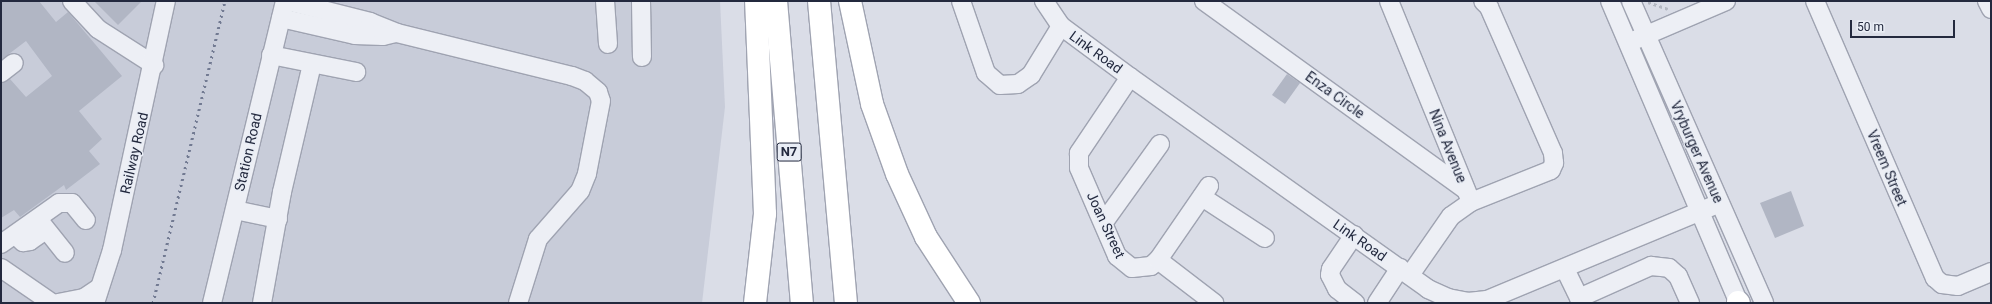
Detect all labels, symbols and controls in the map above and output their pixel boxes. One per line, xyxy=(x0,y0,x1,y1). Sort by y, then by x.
scale bar xyxy=(1852,12,1957,38)
text: 50 m xyxy=(1857,20,1884,34)
street label: Link Road xyxy=(1066,27,1126,77)
street label: Enza Circle xyxy=(1302,68,1368,122)
street label: Vryburger Avenue xyxy=(1667,98,1727,206)
street label: Nina Avenue xyxy=(1426,107,1470,185)
street label: Railway Road xyxy=(116,111,152,195)
street label: Station Road xyxy=(231,111,265,193)
street label: Vreem Street xyxy=(1863,128,1911,208)
road number: N7 xyxy=(776,141,802,163)
street label: Joan Street xyxy=(1083,189,1129,261)
street label: Link Road xyxy=(1330,216,1390,264)

